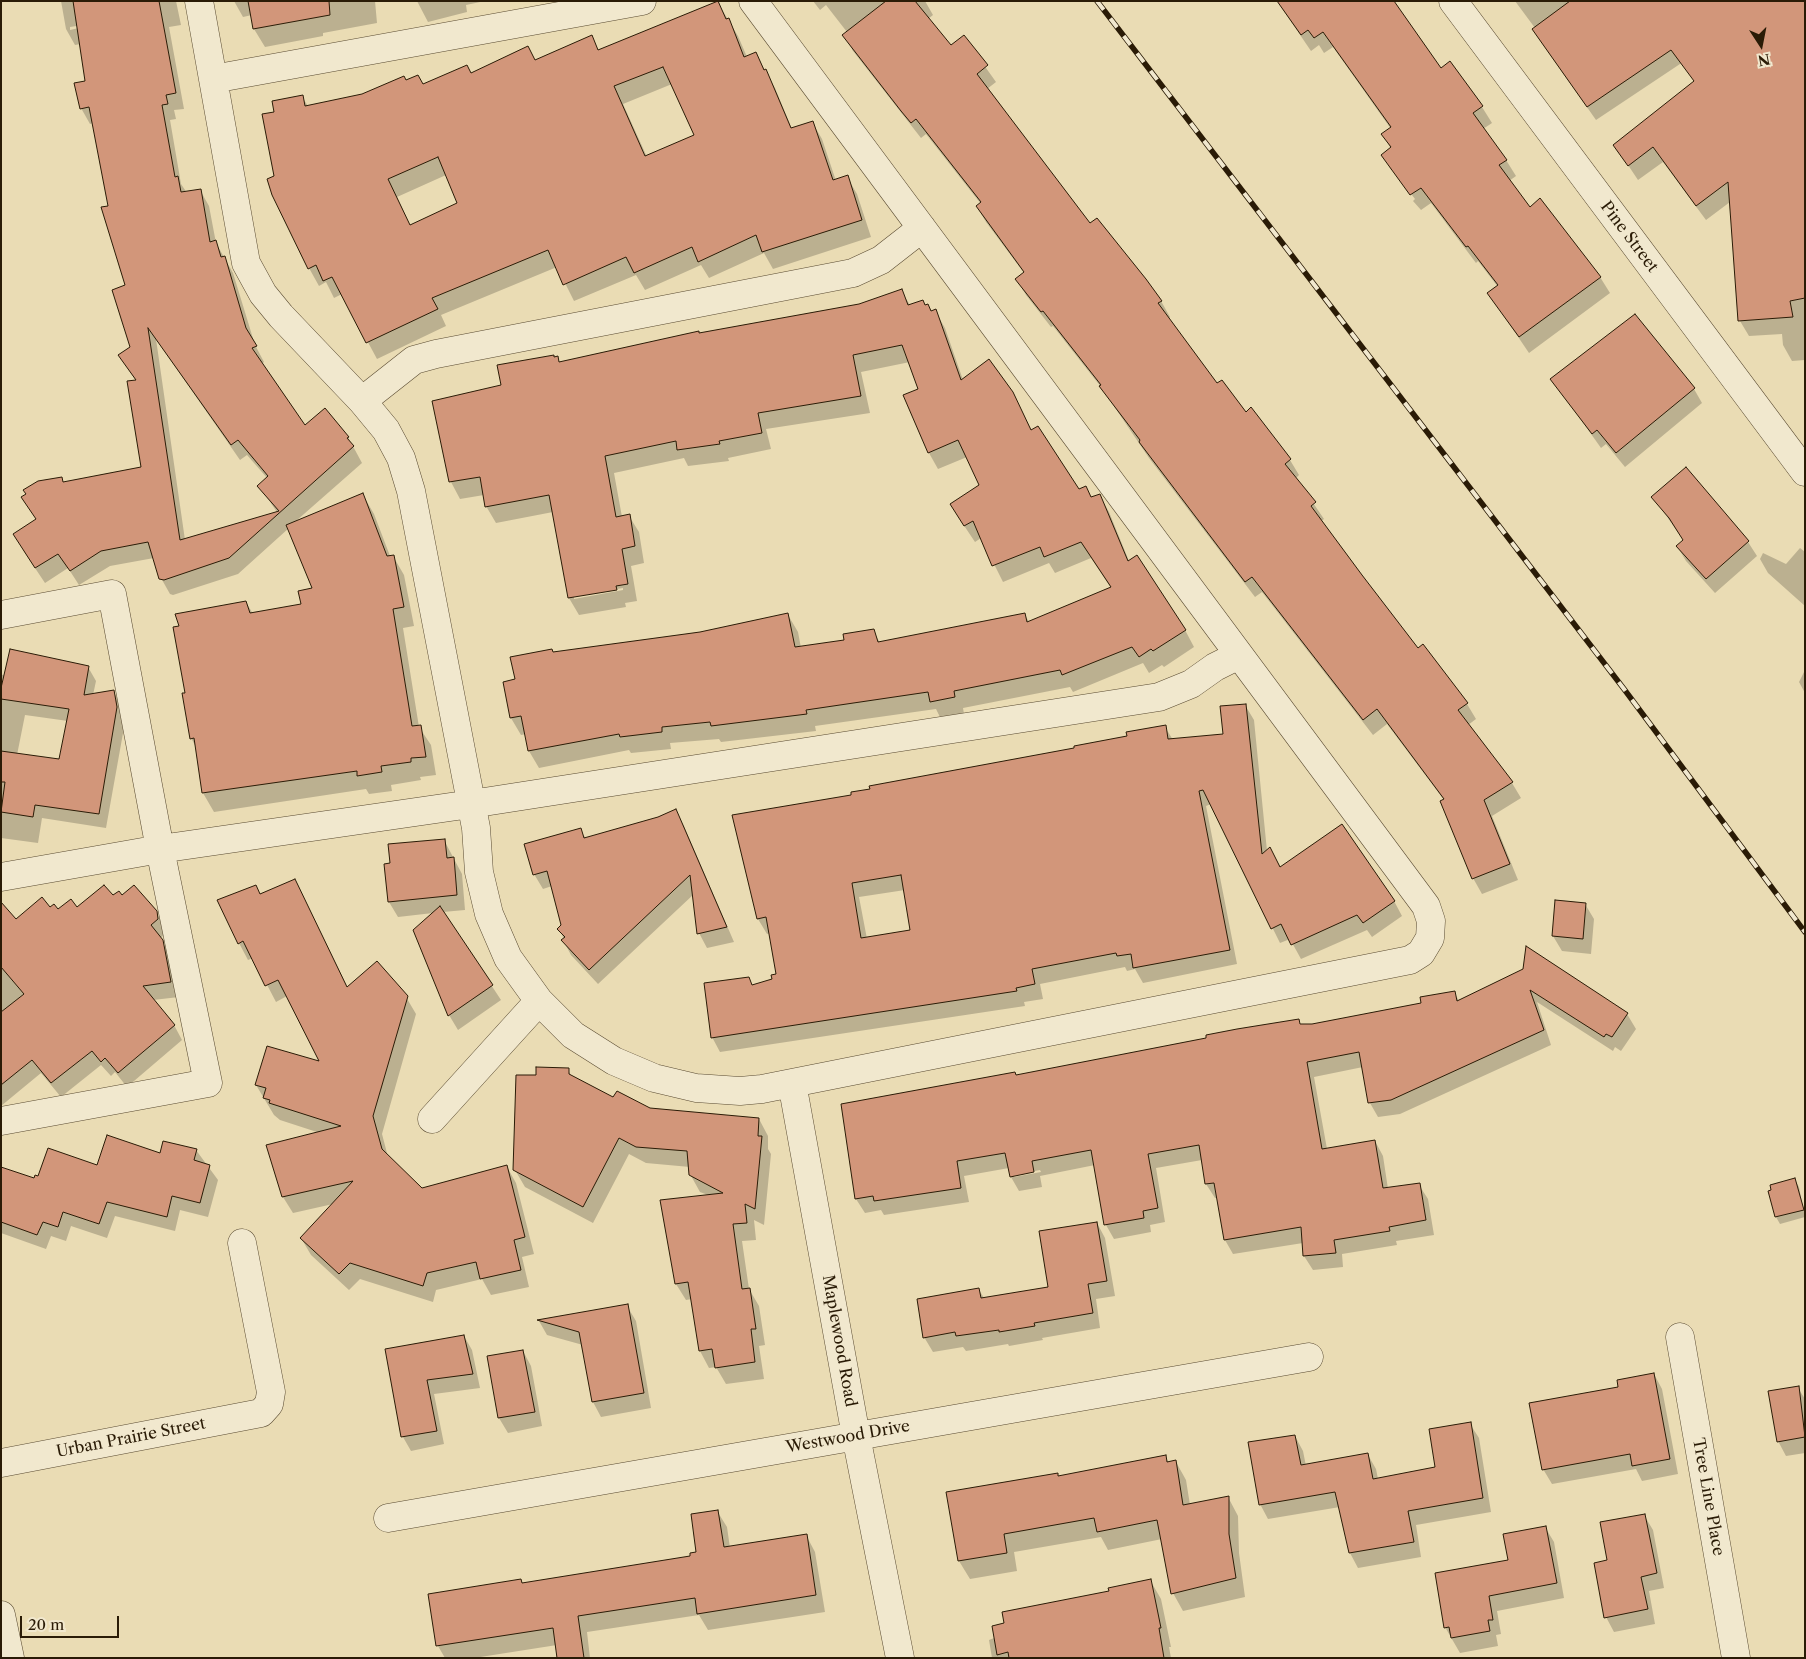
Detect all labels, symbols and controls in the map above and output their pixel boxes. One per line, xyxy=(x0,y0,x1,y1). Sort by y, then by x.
north arrow xyxy=(1736,20,1786,70)
text: N xyxy=(1756,50,1772,70)
street label: Pine Street xyxy=(1596,198,1662,276)
street label: Maplewood Road xyxy=(818,1273,860,1409)
street label: Urban Prairie Street xyxy=(55,1414,207,1462)
street label: Westwood Drive xyxy=(784,1417,912,1457)
street label: Tree Line Place xyxy=(1688,1437,1728,1557)
scale bar xyxy=(22,1606,121,1638)
text: 20 m xyxy=(28,1615,64,1634)

